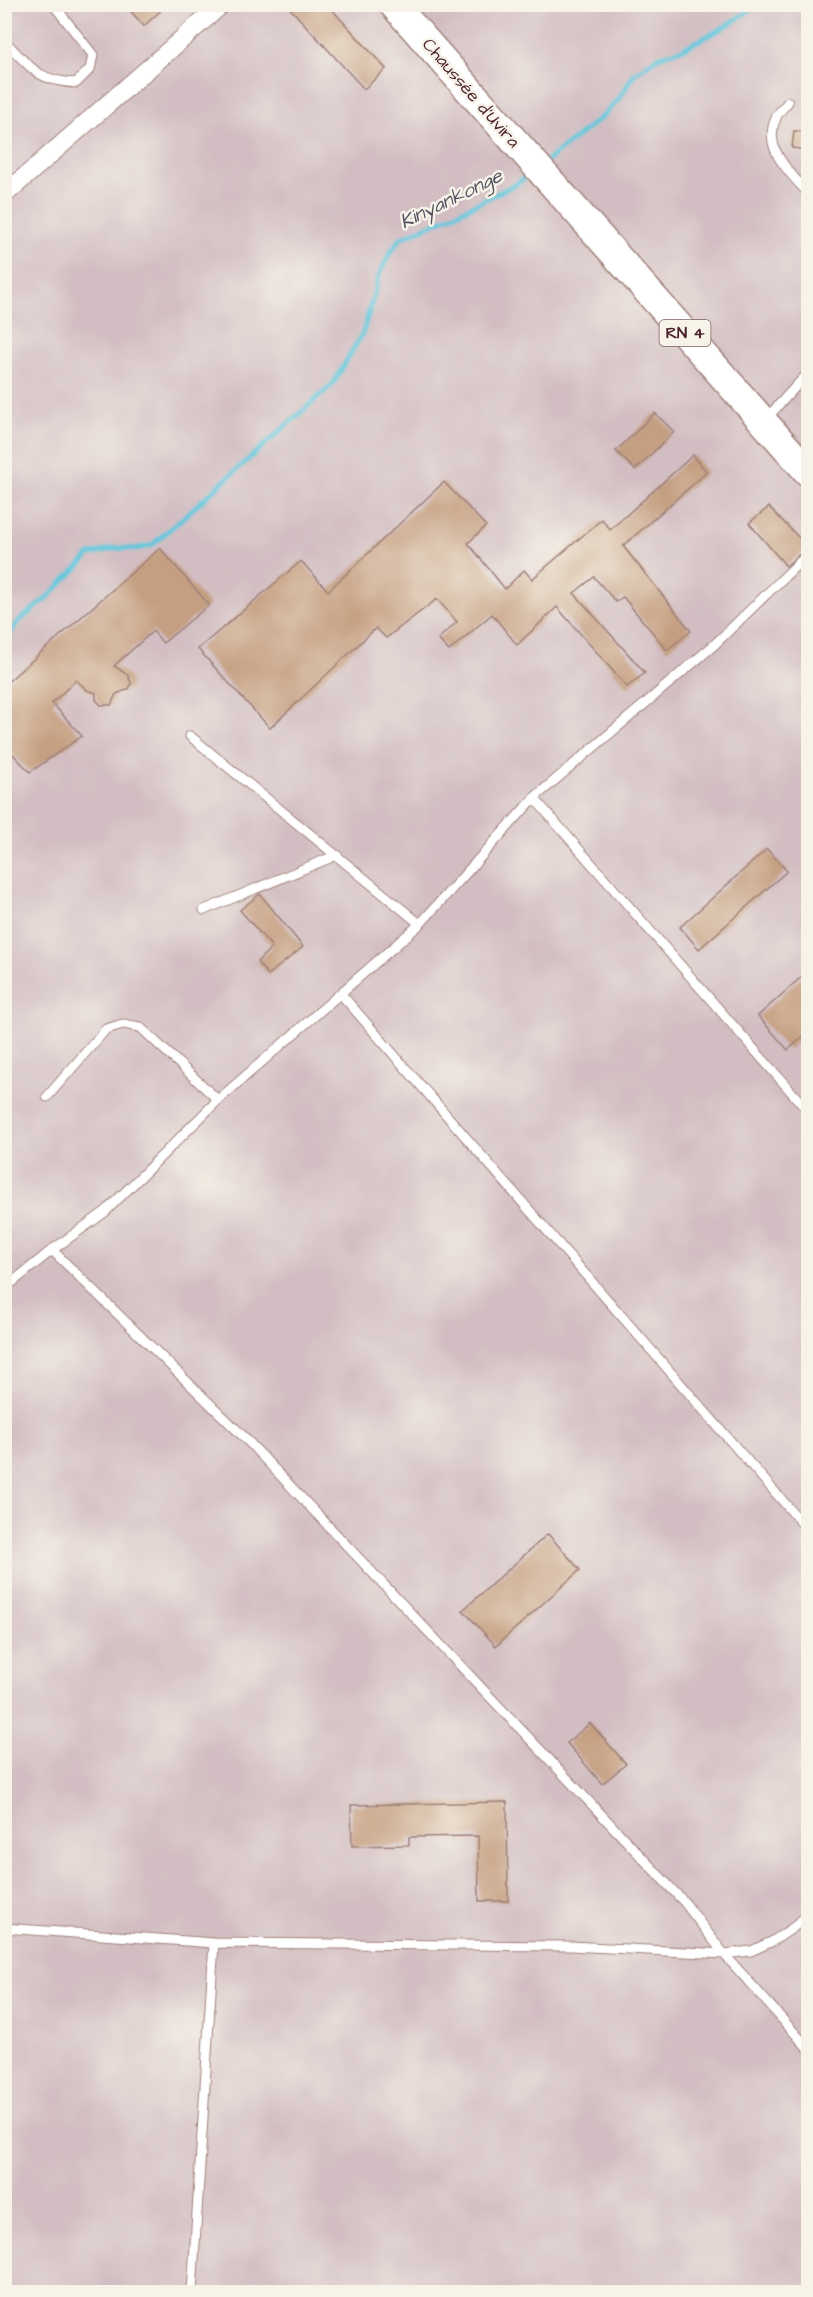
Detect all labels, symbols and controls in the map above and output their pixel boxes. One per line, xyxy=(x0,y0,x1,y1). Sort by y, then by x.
street label: Chaussée d'Uvira xyxy=(416,33,526,153)
water label: Kinyankonge xyxy=(395,162,508,237)
road number: RN 4 xyxy=(660,320,710,346)

